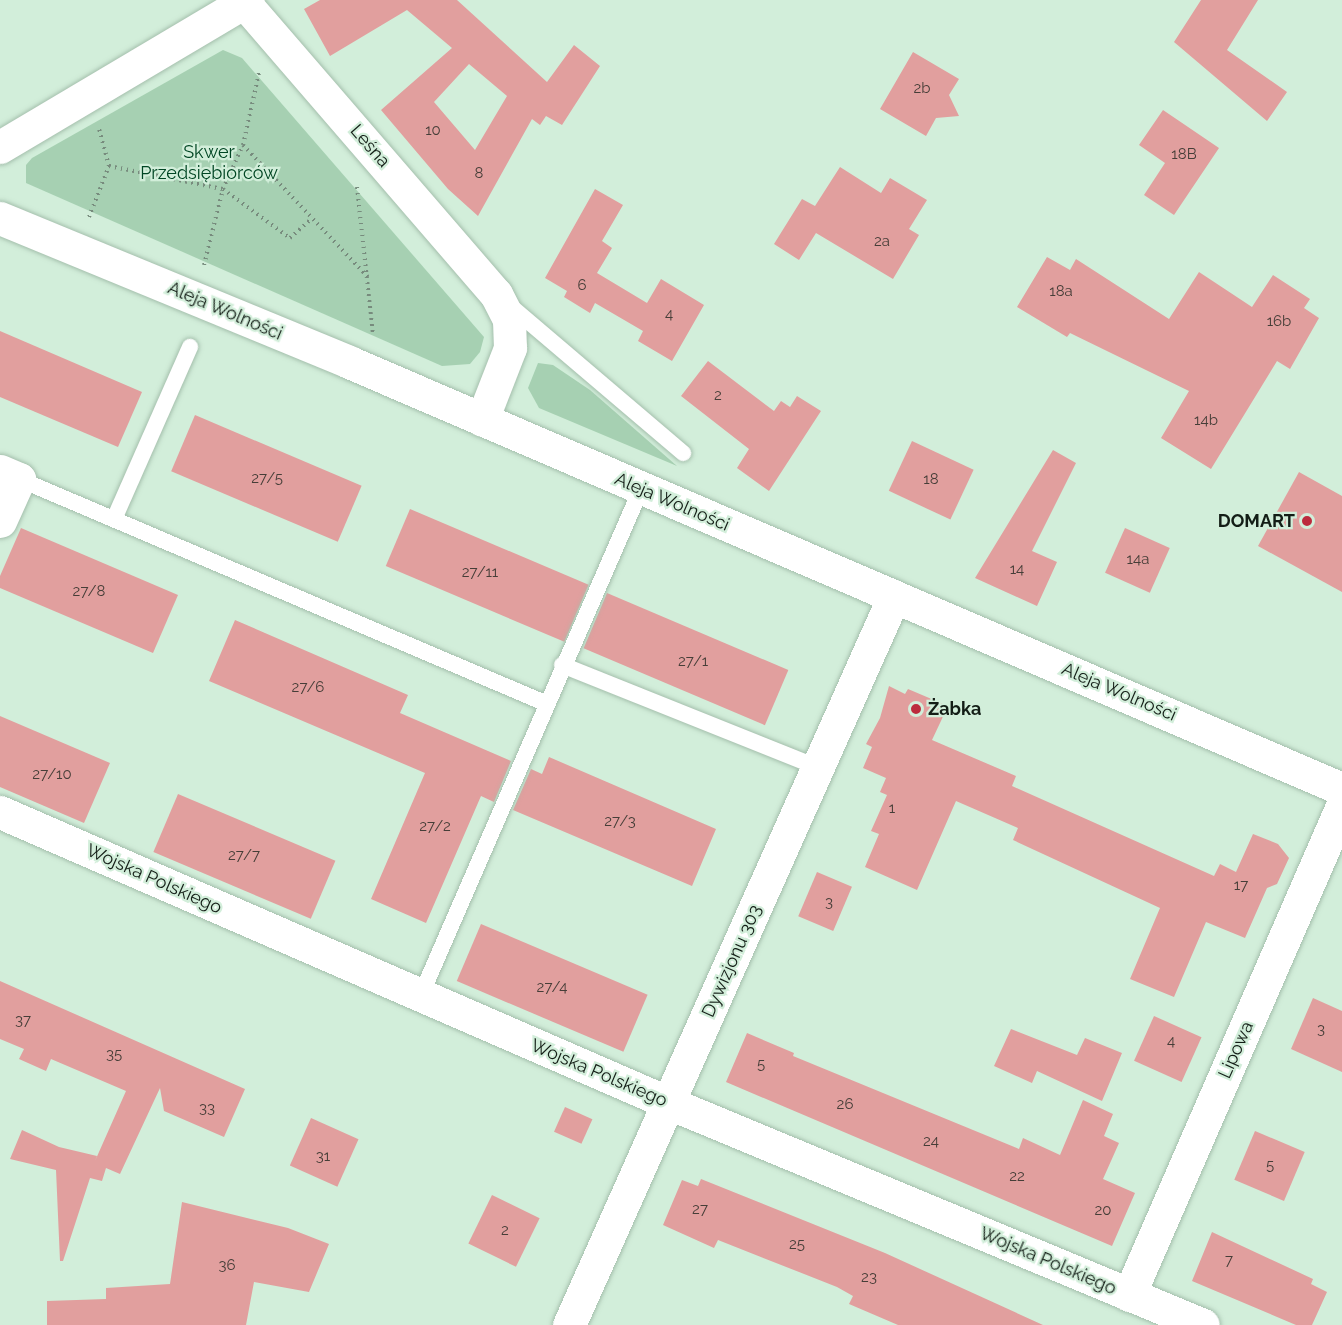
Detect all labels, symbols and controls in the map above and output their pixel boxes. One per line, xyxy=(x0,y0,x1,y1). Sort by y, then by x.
house number: 2b xyxy=(913,80,931,98)
street label: Leśna xyxy=(345,120,395,172)
house number: 10 xyxy=(425,122,441,140)
park label: Skwer Przedsiębiorców xyxy=(140,142,278,184)
house number: 18B xyxy=(1171,146,1197,164)
house number: 8 xyxy=(475,165,483,183)
house number: 2a xyxy=(874,233,890,251)
street label: Aleja Wolności xyxy=(164,277,286,345)
house number: 6 xyxy=(577,277,587,295)
house number: 18a xyxy=(1049,283,1073,301)
house number: 4 xyxy=(665,306,673,324)
house number: 16b xyxy=(1267,313,1291,331)
house number: 2 xyxy=(714,387,722,405)
house number: 14b xyxy=(1194,412,1218,430)
street label: Aleja Wolności xyxy=(611,468,733,536)
house number: 27/5 xyxy=(251,470,283,488)
house number: 18 xyxy=(923,471,939,489)
place label: DOMART xyxy=(1218,510,1295,532)
marker: DOMART xyxy=(1300,514,1314,528)
house number: 14a xyxy=(1127,551,1149,569)
house number: 14 xyxy=(1010,561,1024,579)
house number: 27/11 xyxy=(462,564,498,582)
house number: 27/8 xyxy=(73,583,105,601)
house number: 27/1 xyxy=(678,653,708,671)
street label: Aleja Wolności xyxy=(1058,658,1180,726)
house number: 27/6 xyxy=(292,679,324,697)
place label: Żabka xyxy=(928,698,981,720)
marker: Żabka xyxy=(909,702,923,716)
house number: 27/10 xyxy=(32,766,72,784)
house number: 1 xyxy=(889,800,895,818)
house number: 27/3 xyxy=(604,813,636,831)
house number: 27/2 xyxy=(419,818,451,836)
street label: Wojska Polskiego xyxy=(83,839,225,919)
house number: 27/7 xyxy=(228,847,260,865)
house number: 17 xyxy=(1234,877,1248,895)
house number: 3 xyxy=(825,894,833,912)
street label: Dywizjonu 303 xyxy=(698,901,766,1021)
house number: 27/4 xyxy=(537,979,567,997)
house number: 37 xyxy=(15,1012,31,1030)
street label: Lipowa xyxy=(1214,1018,1258,1082)
house number: 3 xyxy=(1317,1021,1325,1039)
house number: 4 xyxy=(1167,1033,1175,1051)
street label: Wojska Polskiego xyxy=(528,1035,670,1111)
house number: 35 xyxy=(106,1046,122,1064)
house number: 5 xyxy=(757,1056,765,1074)
house number: 26 xyxy=(837,1096,853,1114)
house number: 33 xyxy=(199,1100,215,1118)
house number: 24 xyxy=(923,1133,939,1151)
house number: 31 xyxy=(316,1148,330,1166)
house number: 5 xyxy=(1266,1157,1274,1175)
house number: 22 xyxy=(1009,1168,1025,1186)
house number: 27 xyxy=(692,1201,708,1219)
house number: 20 xyxy=(1095,1202,1111,1220)
house number: 2 xyxy=(501,1222,509,1240)
street label: Wojska Polskiego xyxy=(977,1223,1119,1299)
house number: 25 xyxy=(789,1236,805,1254)
house number: 7 xyxy=(1225,1252,1233,1270)
house number: 36 xyxy=(218,1257,236,1275)
house number: 23 xyxy=(861,1269,877,1287)

